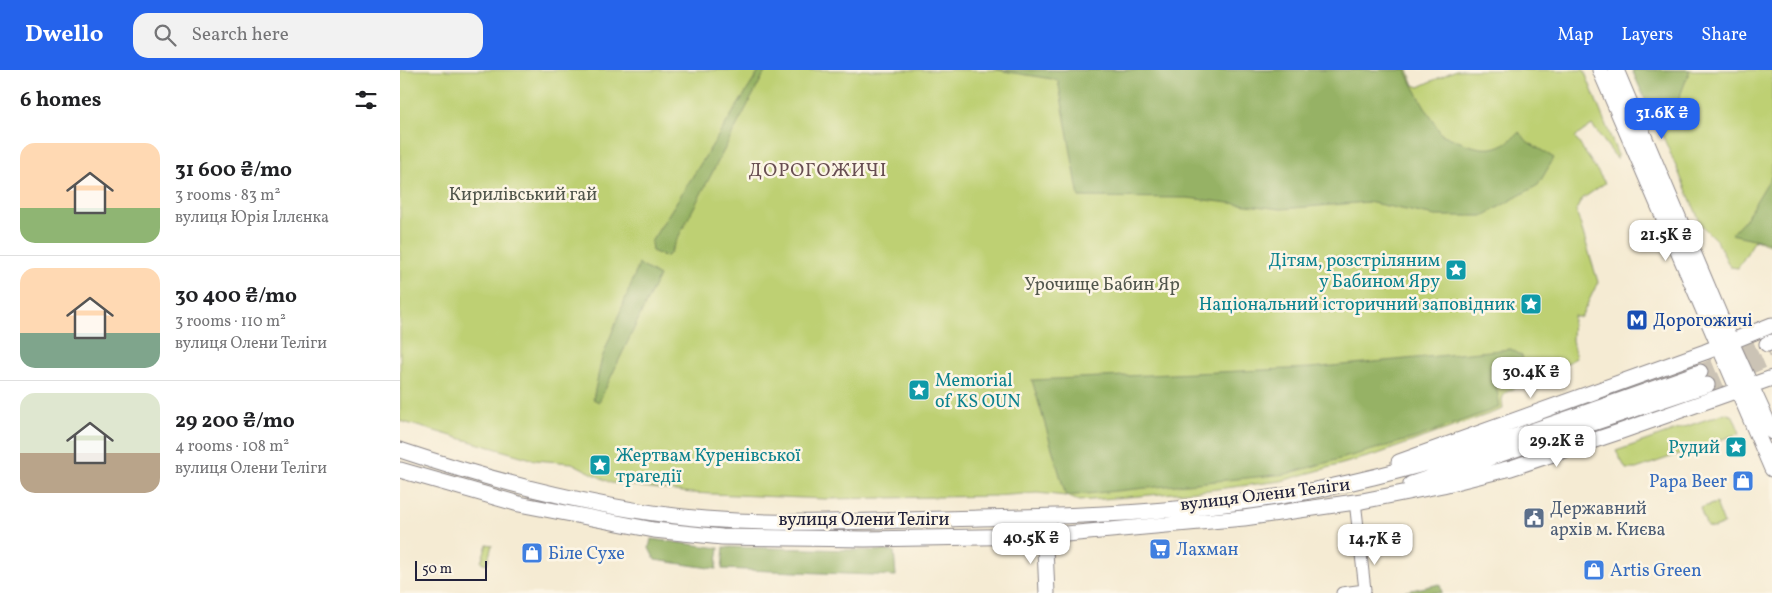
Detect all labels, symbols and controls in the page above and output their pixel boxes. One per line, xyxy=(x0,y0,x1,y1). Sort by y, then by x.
search box xyxy=(133,13,483,58)
text: Dwello xyxy=(25,18,103,52)
icon: search xyxy=(151,21,179,49)
text: Search here xyxy=(191,22,289,48)
text: Map xyxy=(1557,23,1593,48)
text: Layers xyxy=(1621,23,1673,48)
text: Share xyxy=(1701,23,1747,48)
text: 6 homes xyxy=(20,86,101,115)
icon: filters xyxy=(352,86,380,114)
pin: 31.6K ₴ xyxy=(1616,98,1708,140)
text: 31.6K ₴ xyxy=(1636,103,1688,125)
text: 31 600 ₴/mo xyxy=(175,156,292,185)
district label: ДОРОГОЖИЧІ xyxy=(749,158,888,184)
icon: home xyxy=(60,163,120,223)
park label: Кирилівський гай xyxy=(449,183,597,208)
text: 3 rooms · 83 m² xyxy=(175,185,280,207)
text: вулиця Юрія Іллєнка xyxy=(175,207,329,229)
pin: 21.5K ₴ xyxy=(1620,220,1712,262)
text: 21.5K ₴ xyxy=(1640,225,1692,247)
place label: Дітям, розстріляним у Бабином Яру xyxy=(1268,249,1440,295)
place icon: Дітям, розстріляним у Бабином Яру xyxy=(1444,258,1468,282)
park label: Урочище Бабин Яр xyxy=(1024,273,1180,298)
text: 30 400 ₴/mo xyxy=(175,282,297,311)
icon: home xyxy=(60,288,120,348)
place icon: Національний історичний заповідник xyxy=(1519,292,1543,316)
place label: Національний історичний заповідник xyxy=(1199,293,1515,318)
metro station icon: Дорогожичі xyxy=(1625,308,1649,332)
place label: Дорогожичі xyxy=(1653,309,1753,334)
text: 3 rooms · 110 m² xyxy=(175,311,286,333)
text: вулиця Олени Теліги xyxy=(175,333,327,355)
pin: 30.4K ₴ xyxy=(1485,356,1577,399)
text: 30.4K ₴ xyxy=(1503,362,1559,384)
place label: Memorial of KS OUN xyxy=(935,369,1021,415)
place icon: Memorial of KS OUN xyxy=(907,378,931,402)
text: 29 200 ₴/mo xyxy=(175,407,295,436)
icon: home xyxy=(60,413,120,473)
pin: 29.2K ₴ xyxy=(1511,426,1603,468)
text: 29.2K ₴ xyxy=(1530,431,1584,453)
place icon: Рудий xyxy=(1724,435,1748,459)
text: 4 rooms · 108 m² xyxy=(175,436,289,458)
place label: Рудий xyxy=(1668,436,1720,461)
place label: Жертвам Куренівської трагедії xyxy=(616,444,801,490)
place icon: Жертвам Куренівської трагедії xyxy=(588,453,612,477)
text: вулиця Олени Теліги xyxy=(175,458,327,480)
shop icon: Papa Beer xyxy=(1731,469,1755,493)
place label: Papa Beer xyxy=(1649,470,1727,495)
street label: вулиця Олени Теліги xyxy=(1179,473,1352,518)
place label: Державний архів м. Києва xyxy=(1550,497,1666,543)
public building icon: Державний архів м. Києва xyxy=(1522,506,1546,530)
street label: вулиця Олени Теліги xyxy=(779,508,949,533)
pin: 40.5K ₴ xyxy=(985,522,1077,565)
pin: 14.7K ₴ xyxy=(1329,524,1421,566)
text: 40.5K ₴ xyxy=(1003,528,1059,550)
text: 14.7K ₴ xyxy=(1349,529,1401,551)
supermarket icon: Лахман xyxy=(1148,537,1172,561)
place label: Лахман xyxy=(1176,538,1239,563)
shop icon: Біле Сухе xyxy=(520,541,544,565)
place label: Біле Сухе xyxy=(548,542,625,567)
scale bar xyxy=(415,558,488,581)
shop icon: Artis Green xyxy=(1582,558,1606,582)
place label: Artis Green xyxy=(1610,559,1702,584)
text: 50 m xyxy=(422,560,452,579)

